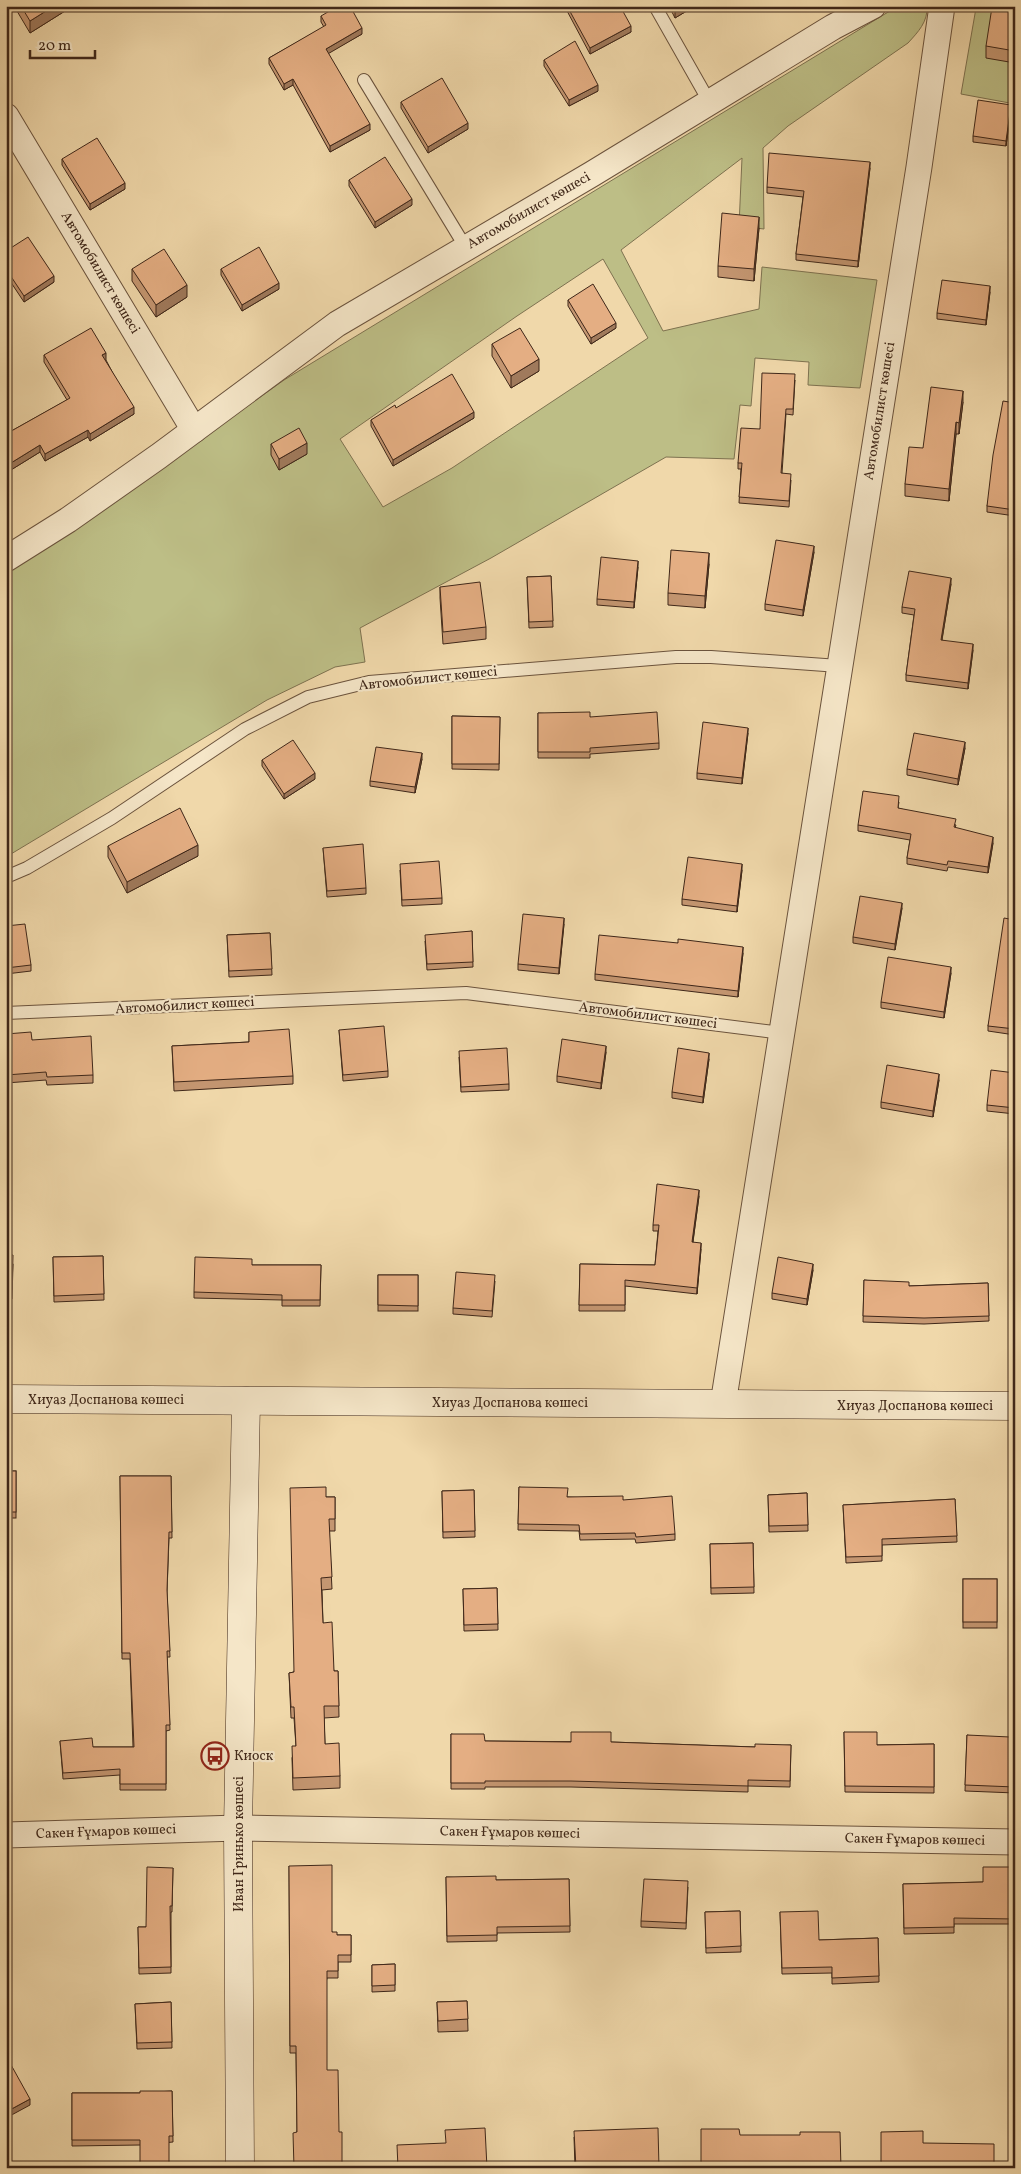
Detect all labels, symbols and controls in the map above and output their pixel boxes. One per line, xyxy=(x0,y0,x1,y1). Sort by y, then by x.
scale bar xyxy=(30,28,95,60)
text: 20 m xyxy=(38,36,71,57)
street label: Автомобилист көшесі xyxy=(464,168,594,254)
street label: Автомобилист көшесі xyxy=(56,208,144,338)
street label: Автомобилист көшесі xyxy=(860,341,900,481)
street label: Автомобилист көшесі xyxy=(358,662,498,696)
street label: Автомобилист көшесі xyxy=(115,993,255,1019)
street label: Автомобилист көшесі xyxy=(578,998,718,1034)
street label: Хиуаз Доспанова көшесі xyxy=(28,1391,184,1410)
street label: Хиуаз Доспанова көшесі xyxy=(432,1394,588,1413)
street label: Хиуаз Доспанова көшесі xyxy=(837,1397,993,1416)
bus stop icon: Киоск xyxy=(200,1741,230,1771)
place label: Киоск xyxy=(234,1747,274,1766)
street label: Иван Гринько көшесі xyxy=(230,1776,249,1912)
street label: Сакен Ғұмаров көшесі xyxy=(35,1820,177,1844)
street label: Сакен Ғұмаров көшесі xyxy=(440,1822,580,1844)
street label: Сакен Ғұмаров көшесі xyxy=(845,1829,985,1851)

